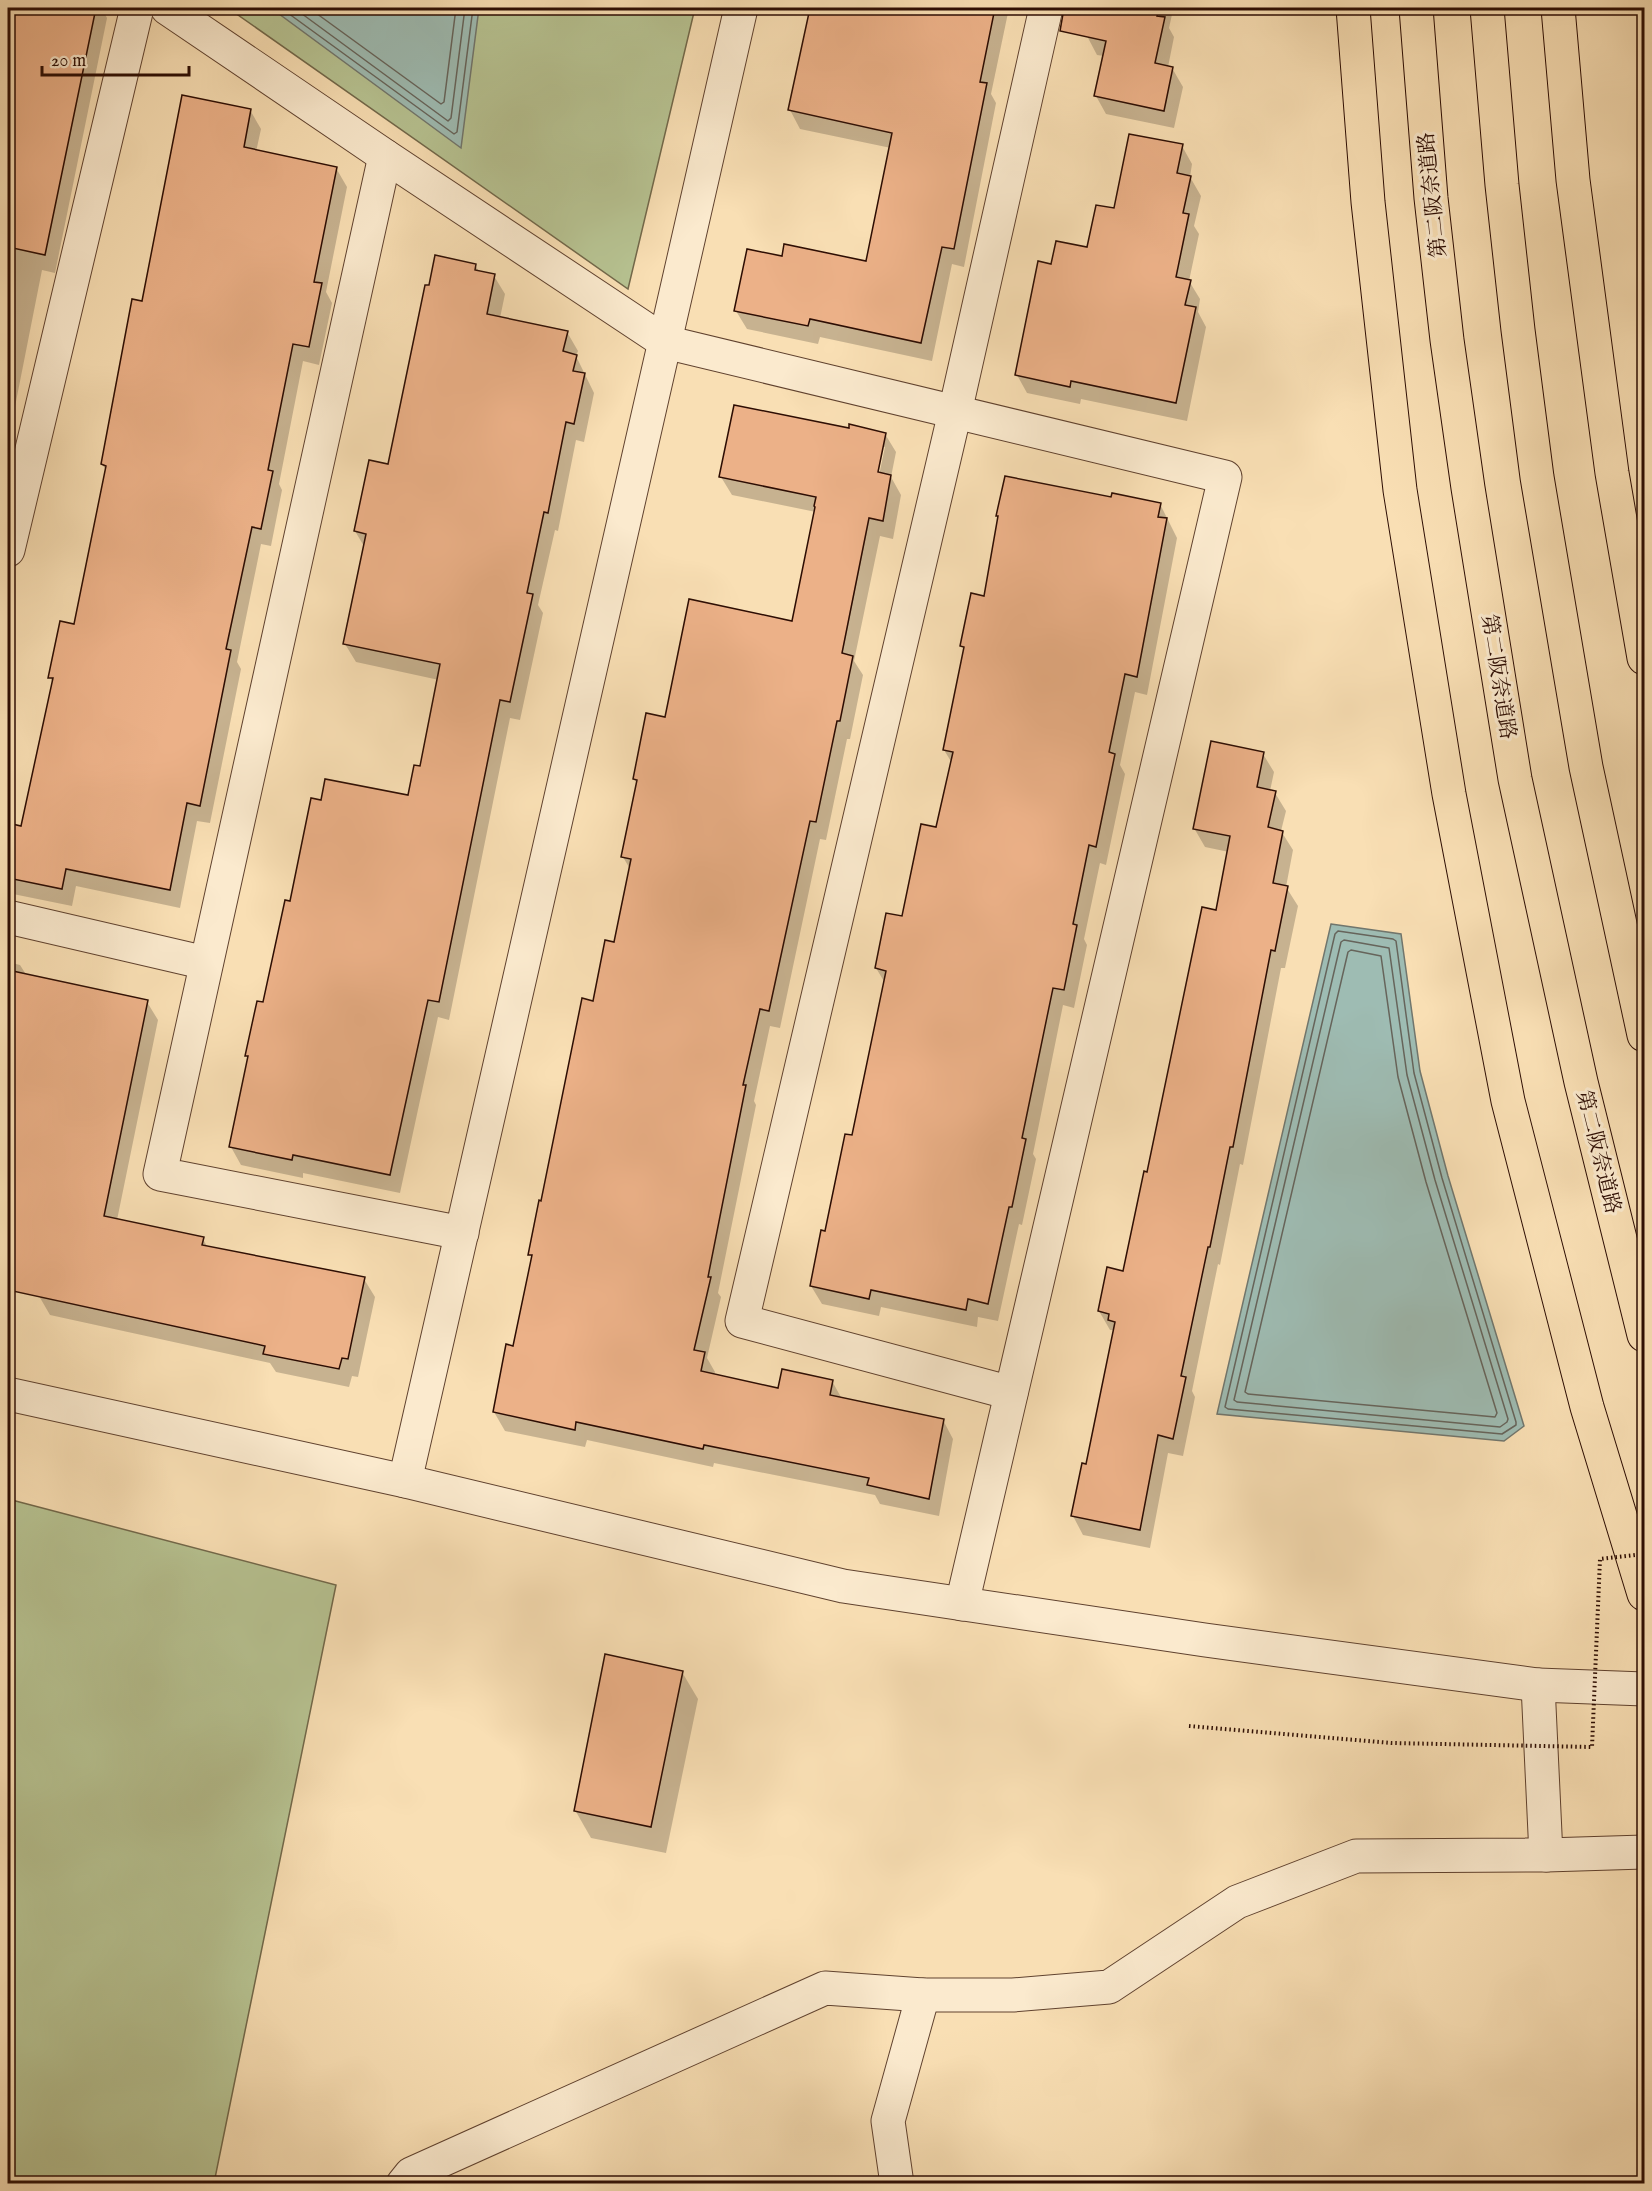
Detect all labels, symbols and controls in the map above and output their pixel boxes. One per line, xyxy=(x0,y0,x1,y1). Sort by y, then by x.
scale bar xyxy=(42,39,189,77)
text: 20 m xyxy=(51,50,86,73)
street label: 第二阪奈道路 xyxy=(1413,131,1454,259)
street label: 第二阪奈道路 xyxy=(1474,613,1521,742)
street label: 第二阪奈道路 xyxy=(1569,1088,1626,1217)

